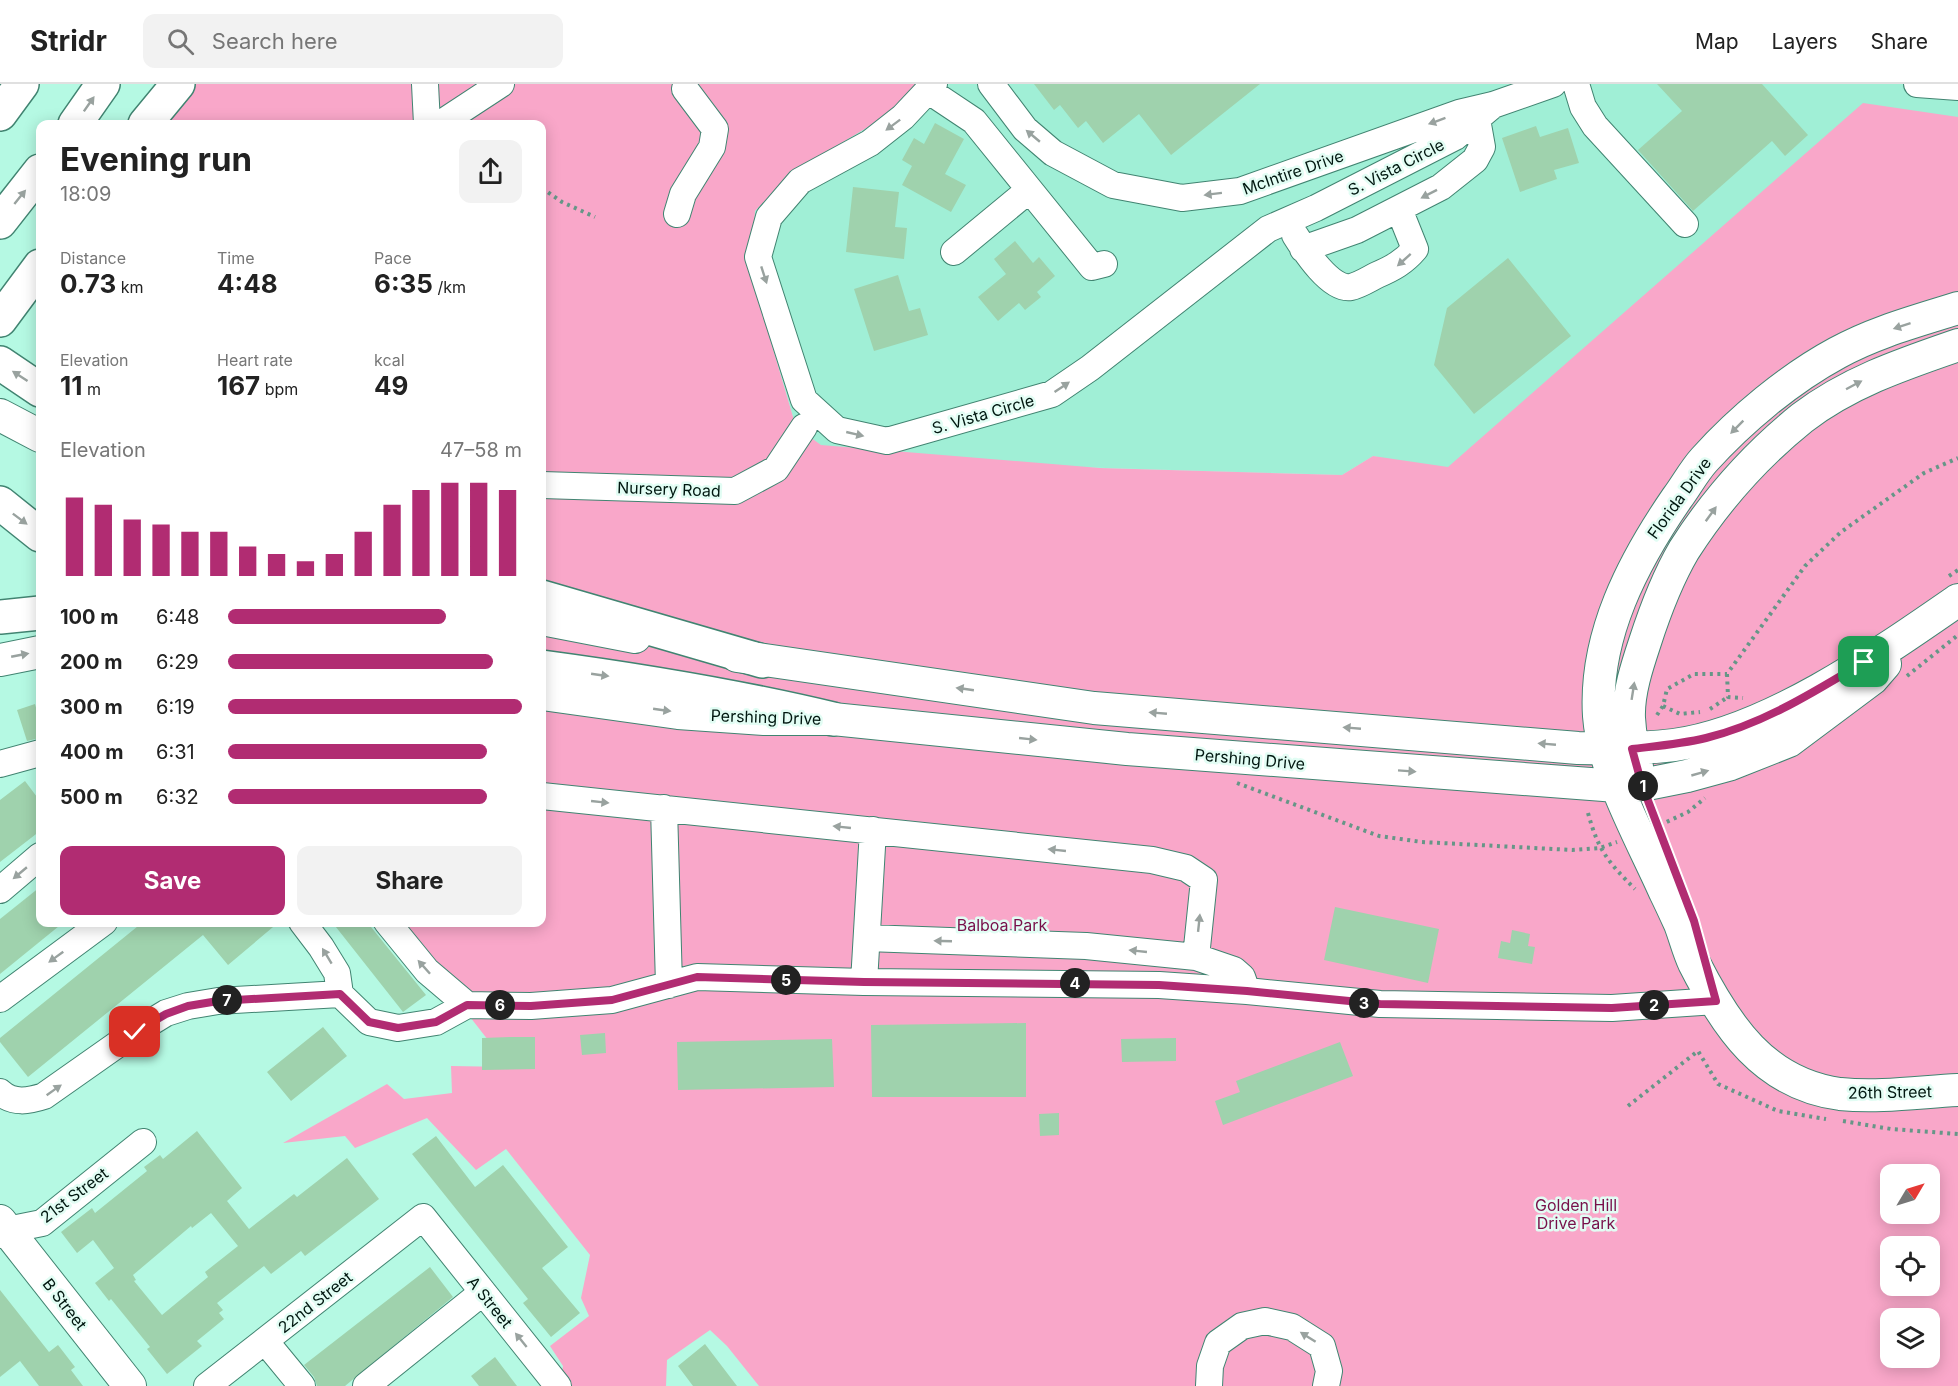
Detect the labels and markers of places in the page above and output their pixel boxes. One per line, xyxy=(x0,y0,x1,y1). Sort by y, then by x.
pin xyxy=(1838,636,1889,687)
pin: 1 xyxy=(1628,771,1658,801)
pin: 5 xyxy=(771,965,801,995)
pin: 4 xyxy=(1060,968,1090,998)
pin: 7 xyxy=(212,985,242,1015)
pin: 3 xyxy=(1349,988,1379,1018)
pin: 6 xyxy=(485,990,515,1020)
pin: 2 xyxy=(1639,990,1669,1020)
pin xyxy=(109,1006,160,1057)

